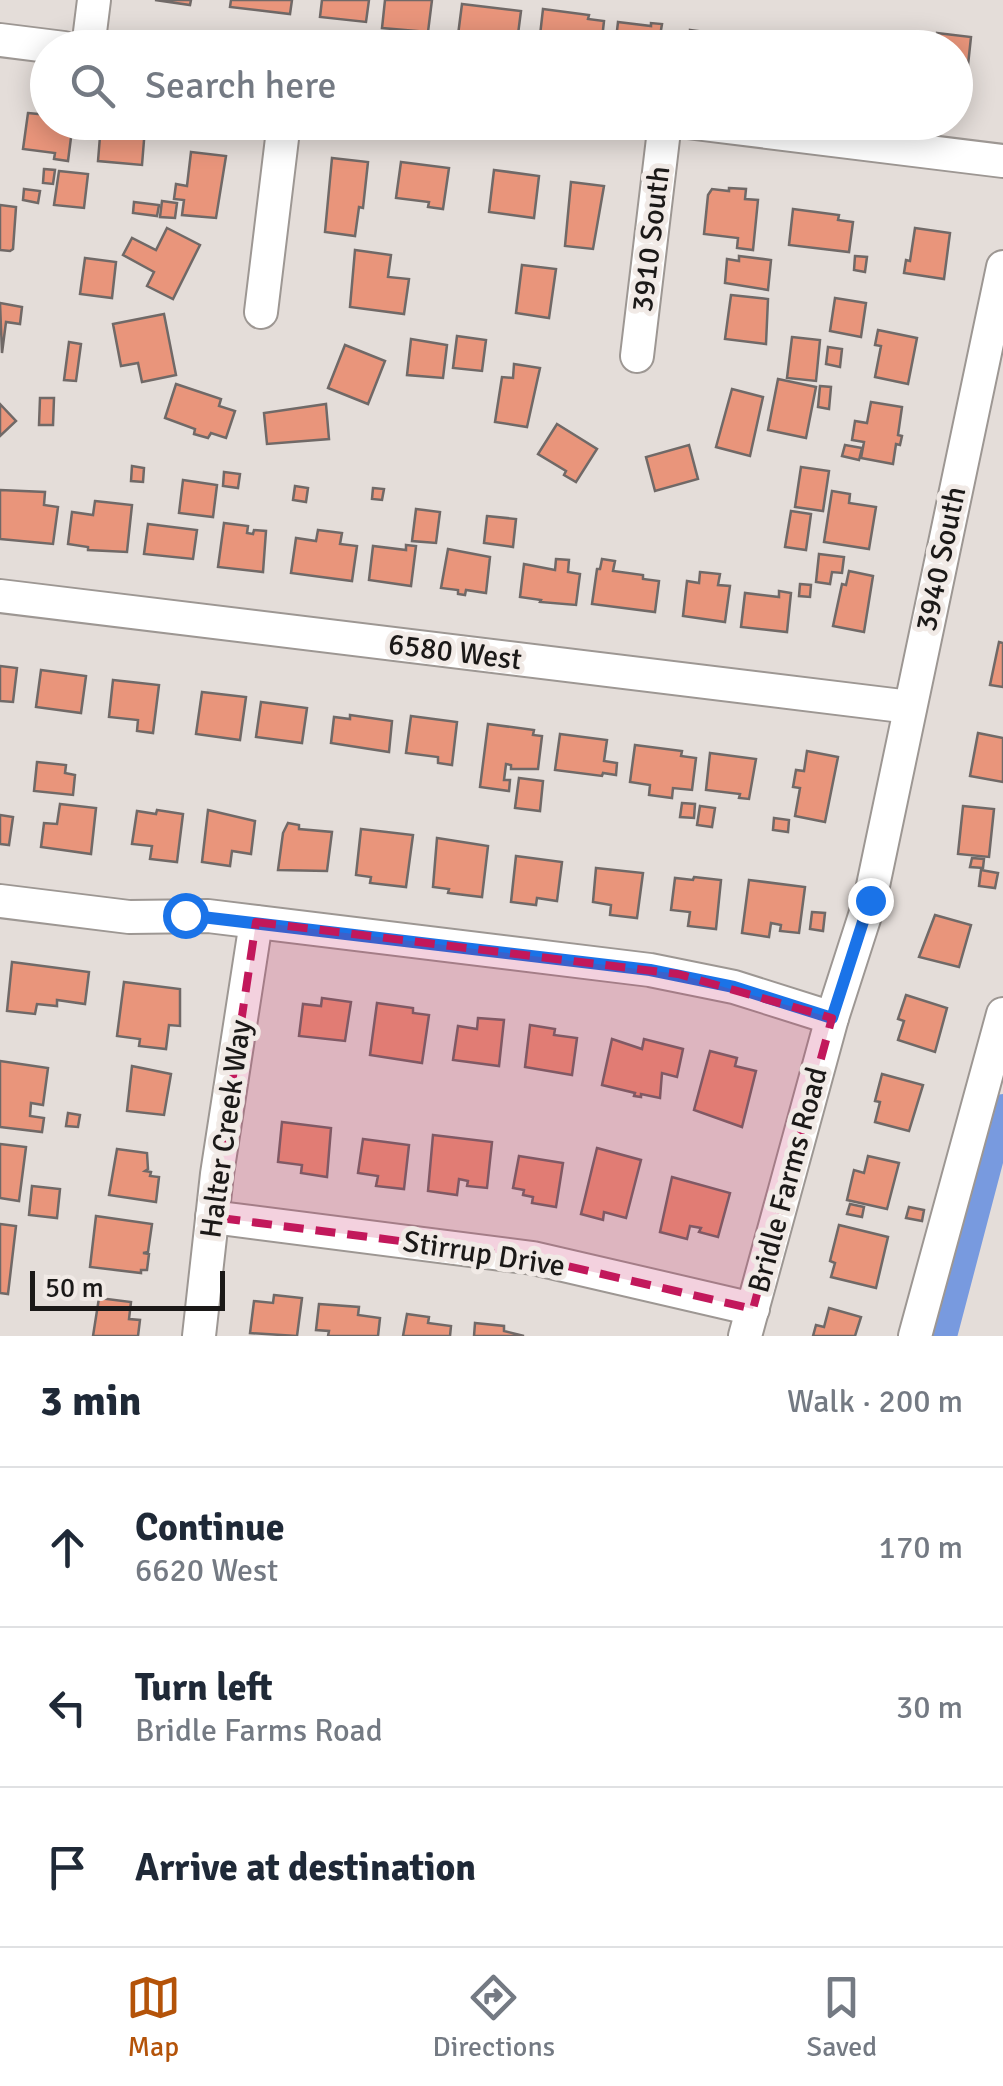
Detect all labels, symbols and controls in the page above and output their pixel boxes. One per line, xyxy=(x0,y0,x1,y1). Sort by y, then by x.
search box xyxy=(30,30,973,140)
icon: search xyxy=(65,58,120,113)
text: Search here xyxy=(145,62,337,109)
street label: 3910 South xyxy=(624,164,678,314)
street label: 3940 South xyxy=(908,483,974,635)
street label: 6580 West xyxy=(386,625,524,679)
route end xyxy=(848,878,894,924)
route start xyxy=(163,893,209,939)
street label: Halter Creek Way xyxy=(192,1017,260,1241)
street label: Bridle Farms Road xyxy=(740,1063,836,1297)
street label: Stirrup Drive xyxy=(400,1223,568,1285)
scale bar xyxy=(30,1266,225,1310)
text: 50 m xyxy=(45,1271,104,1305)
text: 3 min xyxy=(40,1376,141,1427)
text: Walk · 200 m xyxy=(787,1382,963,1421)
text: Continue xyxy=(135,1504,285,1551)
icon: ahead xyxy=(40,1520,95,1575)
text: 170 m xyxy=(879,1528,963,1567)
text: 6620 West xyxy=(135,1551,278,1590)
text: Turn left xyxy=(135,1664,273,1711)
icon: left xyxy=(40,1680,95,1735)
text: 30 m xyxy=(896,1688,963,1727)
text: Bridle Farms Road xyxy=(135,1711,383,1750)
icon: arrive xyxy=(40,1840,95,1895)
text: Arrive at destination xyxy=(135,1844,476,1891)
tab: Map xyxy=(126,1970,181,2064)
tab: Directions xyxy=(433,1970,555,2064)
tab: Saved xyxy=(807,1970,877,2064)

